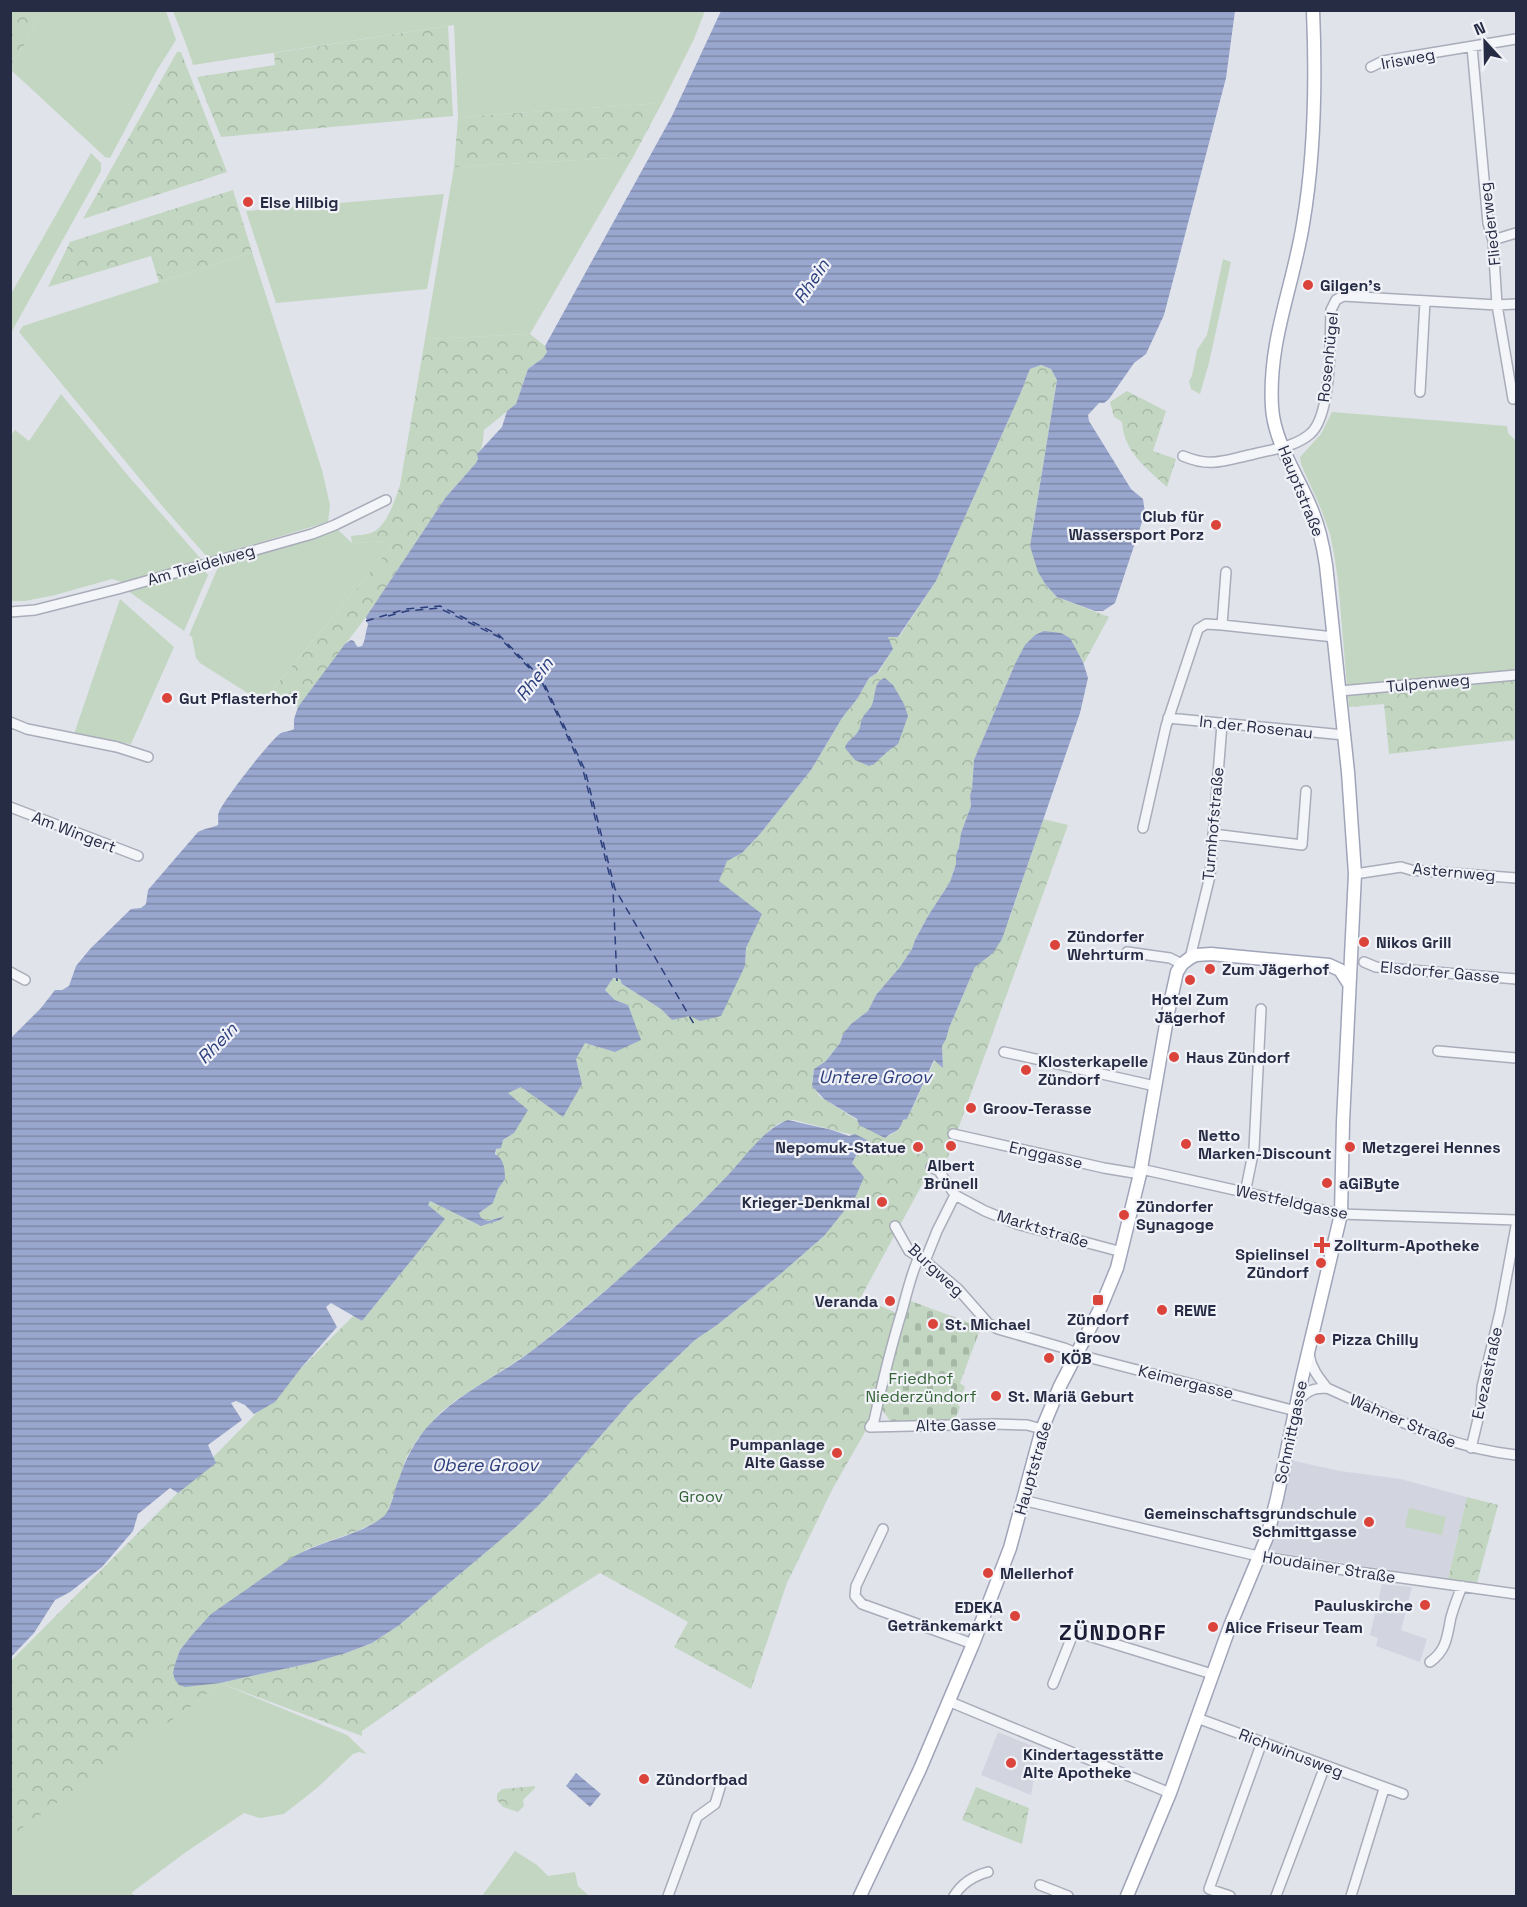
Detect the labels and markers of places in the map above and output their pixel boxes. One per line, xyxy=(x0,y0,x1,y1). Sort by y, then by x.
place label: Else Hilbig xyxy=(260,192,338,213)
marker: Else Hilbig xyxy=(241,195,255,209)
place label: Gilgen's xyxy=(1320,275,1381,296)
marker: Gilgen's xyxy=(1301,278,1315,292)
place label: Club für Wassersport Porz xyxy=(1068,506,1204,545)
marker: Club für Wassersport Porz xyxy=(1209,518,1223,532)
place label: Gut Pflasterhof xyxy=(179,688,298,709)
marker: Gut Pflasterhof xyxy=(160,691,174,705)
place label: Zündorfer Wehrturm xyxy=(1067,926,1144,965)
place label: Nikos Grill xyxy=(1376,932,1451,953)
marker: Nikos Grill xyxy=(1357,935,1371,949)
marker: Zündorfer Wehrturm xyxy=(1048,938,1062,952)
place label: Zum Jägerhof xyxy=(1222,959,1329,980)
marker: Zum Jägerhof xyxy=(1203,962,1217,976)
marker: Hotel Zum Jägerhof xyxy=(1183,973,1197,987)
place label: Hotel Zum Jägerhof xyxy=(1151,989,1229,1028)
place label: Haus Zündorf xyxy=(1186,1047,1290,1068)
marker: Haus Zündorf xyxy=(1167,1050,1181,1064)
place label: Klosterkapelle Zündorf xyxy=(1038,1051,1148,1090)
marker: Klosterkapelle Zündorf xyxy=(1019,1063,1033,1077)
place label: Groov-Terasse xyxy=(983,1098,1092,1119)
marker: Groov-Terasse xyxy=(964,1101,978,1115)
place label: Netto Marken-Discount xyxy=(1198,1125,1332,1164)
place label: Nepomuk-Statue xyxy=(775,1137,906,1158)
marker: Netto Marken-Discount xyxy=(1179,1137,1193,1151)
place label: Metzgerei Hennes xyxy=(1362,1137,1501,1158)
marker: Albert Brünell xyxy=(944,1139,958,1153)
marker: Nepomuk-Statue xyxy=(911,1140,925,1154)
marker: Metzgerei Hennes xyxy=(1343,1140,1357,1154)
place label: Albert Brünell xyxy=(924,1155,978,1194)
place label: aGiByte xyxy=(1339,1173,1400,1194)
marker: aGiByte xyxy=(1320,1176,1334,1190)
place label: Krieger-Denkmal xyxy=(742,1192,870,1213)
marker: Krieger-Denkmal xyxy=(875,1195,889,1209)
place label: Zündorfer Synagoge xyxy=(1136,1196,1214,1235)
marker: Zündorfer Synagoge xyxy=(1117,1208,1131,1222)
place label: Zollturm-Apotheke xyxy=(1334,1235,1479,1256)
marker: Zollturm-Apotheke xyxy=(1315,1238,1329,1252)
place label: Spielinsel Zündorf xyxy=(1235,1244,1309,1283)
marker: Spielinsel Zündorf xyxy=(1314,1256,1328,1270)
place label: Veranda xyxy=(815,1291,878,1312)
marker: Zündorf Groov xyxy=(1091,1293,1105,1307)
marker: Veranda xyxy=(883,1294,897,1308)
place label: REWE xyxy=(1174,1300,1216,1321)
marker: REWE xyxy=(1155,1303,1169,1317)
place label: Zündorf Groov xyxy=(1067,1309,1129,1348)
place label: St. Michael xyxy=(945,1314,1031,1335)
marker: St. Michael xyxy=(926,1317,940,1331)
place label: Pizza Chilly xyxy=(1332,1329,1419,1350)
marker: Pizza Chilly xyxy=(1313,1332,1327,1346)
place label: KÖB xyxy=(1061,1348,1092,1369)
marker: KÖB xyxy=(1042,1351,1056,1365)
place label: St. Mariä Geburt xyxy=(1008,1386,1134,1407)
marker: St. Mariä Geburt xyxy=(989,1389,1003,1403)
place label: Pumpanlage Alte Gasse xyxy=(730,1434,825,1473)
marker: Pumpanlage Alte Gasse xyxy=(830,1446,844,1460)
place label: Gemeinschaftsgrundschule Schmittgasse xyxy=(1144,1503,1357,1542)
marker: Gemeinschaftsgrundschule Schmittgasse xyxy=(1362,1515,1376,1529)
place label: Mellerhof xyxy=(1000,1563,1074,1584)
marker: Mellerhof xyxy=(981,1566,995,1580)
place label: Pauluskirche xyxy=(1314,1595,1413,1616)
place label: EDEKA Getränkemarkt xyxy=(888,1597,1003,1636)
marker: Pauluskirche xyxy=(1418,1598,1432,1612)
marker: EDEKA Getränkemarkt xyxy=(1008,1609,1022,1623)
place label: Alice Friseur Team xyxy=(1225,1617,1363,1638)
marker: Alice Friseur Team xyxy=(1206,1620,1220,1634)
place label: Kindertagesstätte Alte Apotheke xyxy=(1023,1744,1164,1783)
marker: Kindertagesstätte Alte Apotheke xyxy=(1004,1756,1018,1770)
place label: Zündorfbad xyxy=(656,1769,748,1790)
marker: Zündorfbad xyxy=(637,1772,651,1786)

